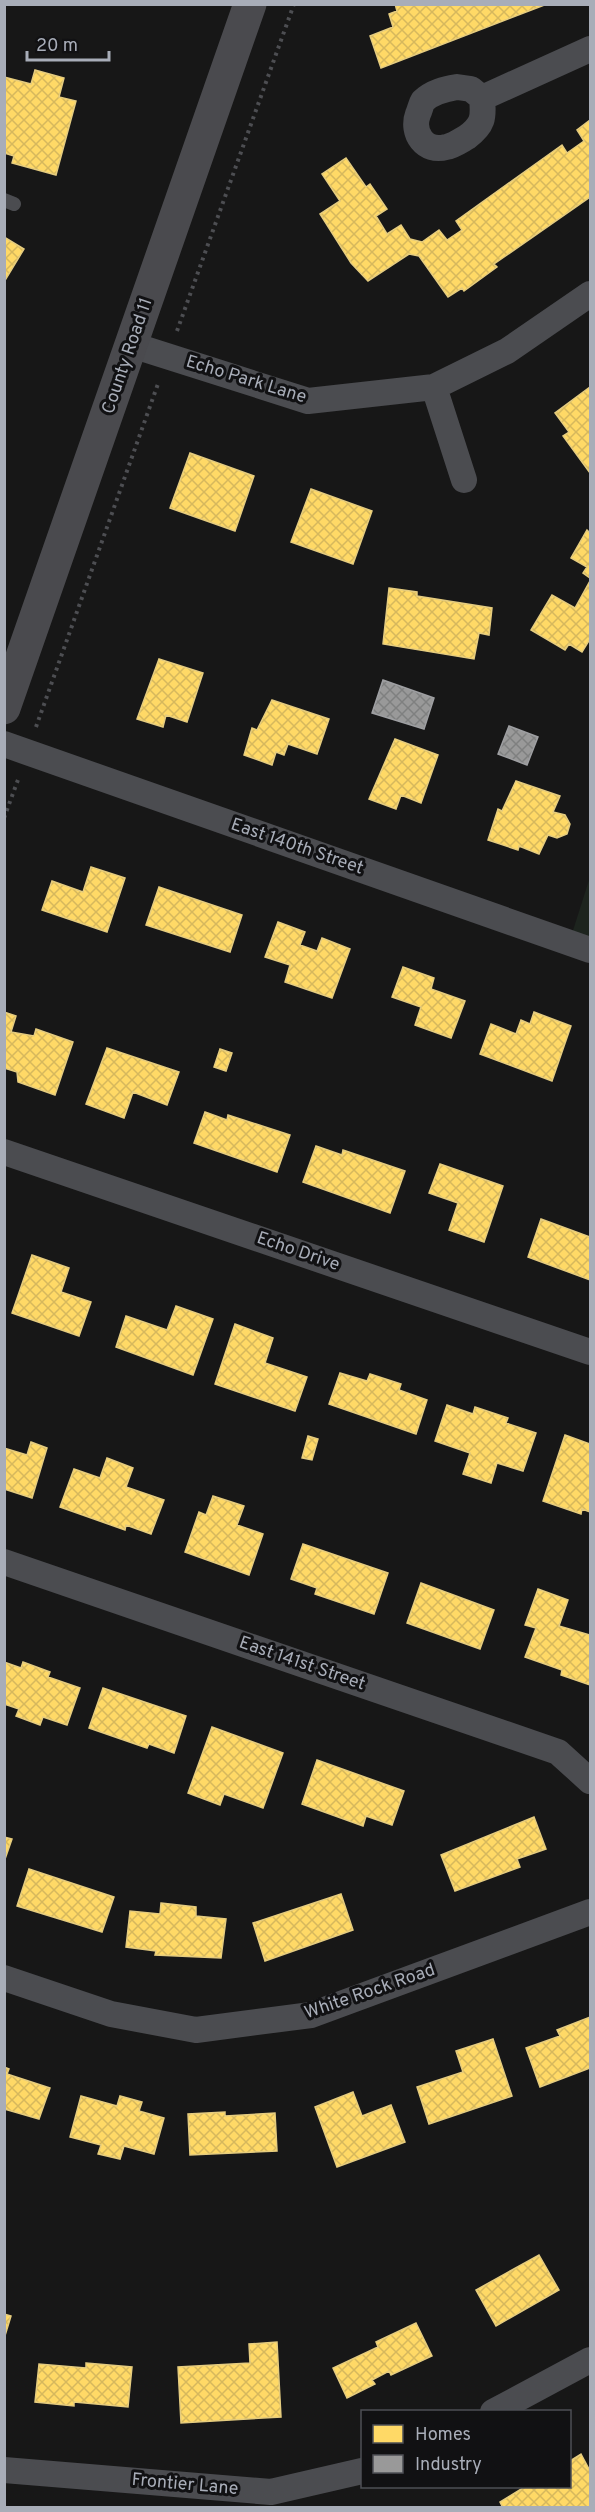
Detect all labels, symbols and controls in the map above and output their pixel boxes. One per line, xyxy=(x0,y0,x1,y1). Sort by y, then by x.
scale bar xyxy=(27,24,110,62)
text: 20 m xyxy=(36,35,78,58)
street label: County Road 11 xyxy=(97,295,159,417)
street label: Echo Park Lane xyxy=(183,351,309,409)
street label: East 140th Street xyxy=(228,814,366,880)
street label: Echo Drive xyxy=(253,1227,343,1277)
street label: East 141st Street xyxy=(236,1632,368,1696)
street label: White Rock Road xyxy=(302,1959,438,2025)
legend xyxy=(361,2410,571,2488)
text: Homes xyxy=(415,2424,471,2447)
text: Industry xyxy=(415,2454,482,2477)
street label: Frontier Lane xyxy=(131,2469,239,2501)

